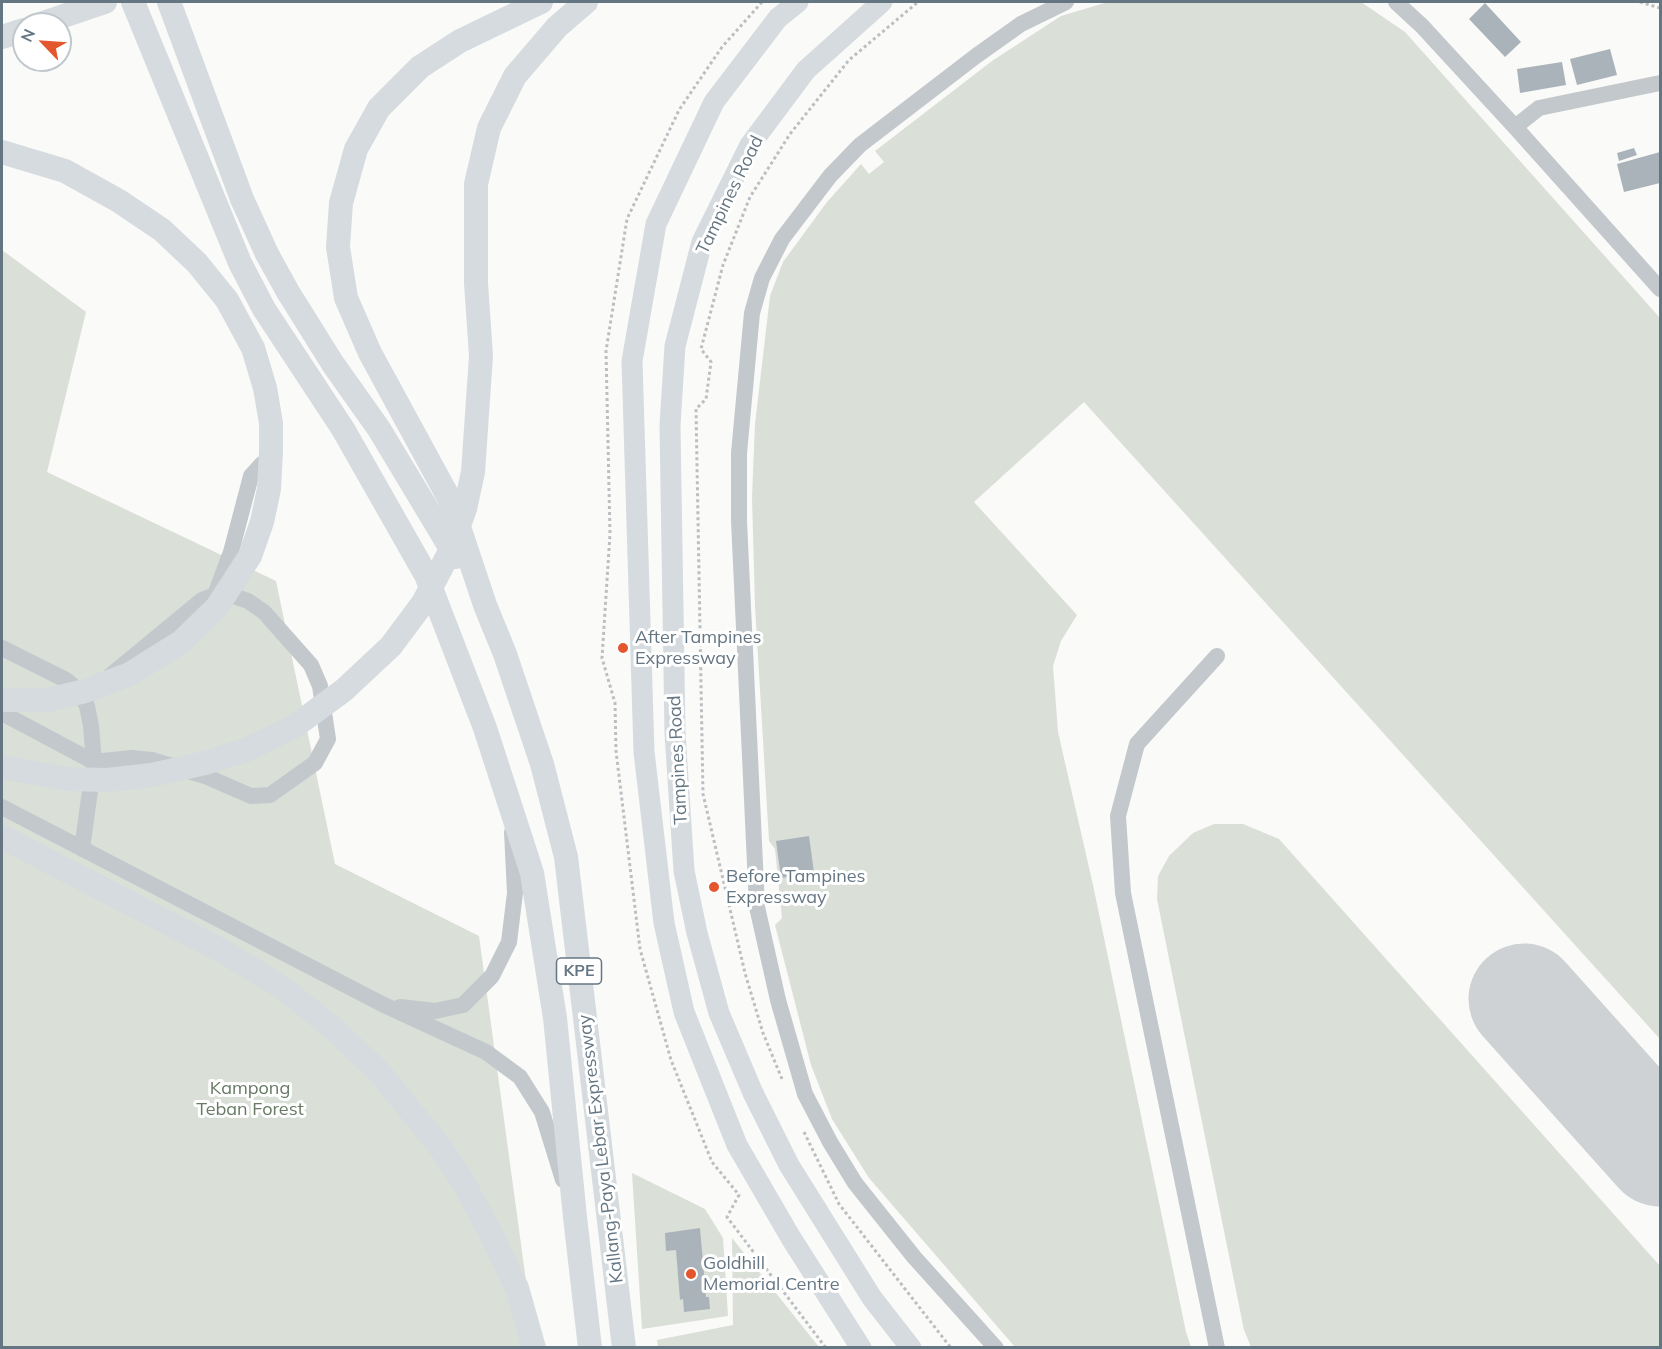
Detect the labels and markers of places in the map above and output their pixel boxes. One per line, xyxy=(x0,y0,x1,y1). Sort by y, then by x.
place label: After Tampines Expressway xyxy=(635,627,761,670)
marker: After Tampines Expressway xyxy=(616,641,630,655)
place label: Before Tampines Expressway xyxy=(726,866,865,908)
marker: Before Tampines Expressway xyxy=(707,880,721,894)
place label: Goldhill Memorial Centre xyxy=(703,1253,839,1296)
marker: Goldhill Memorial Centre xyxy=(684,1267,698,1281)

